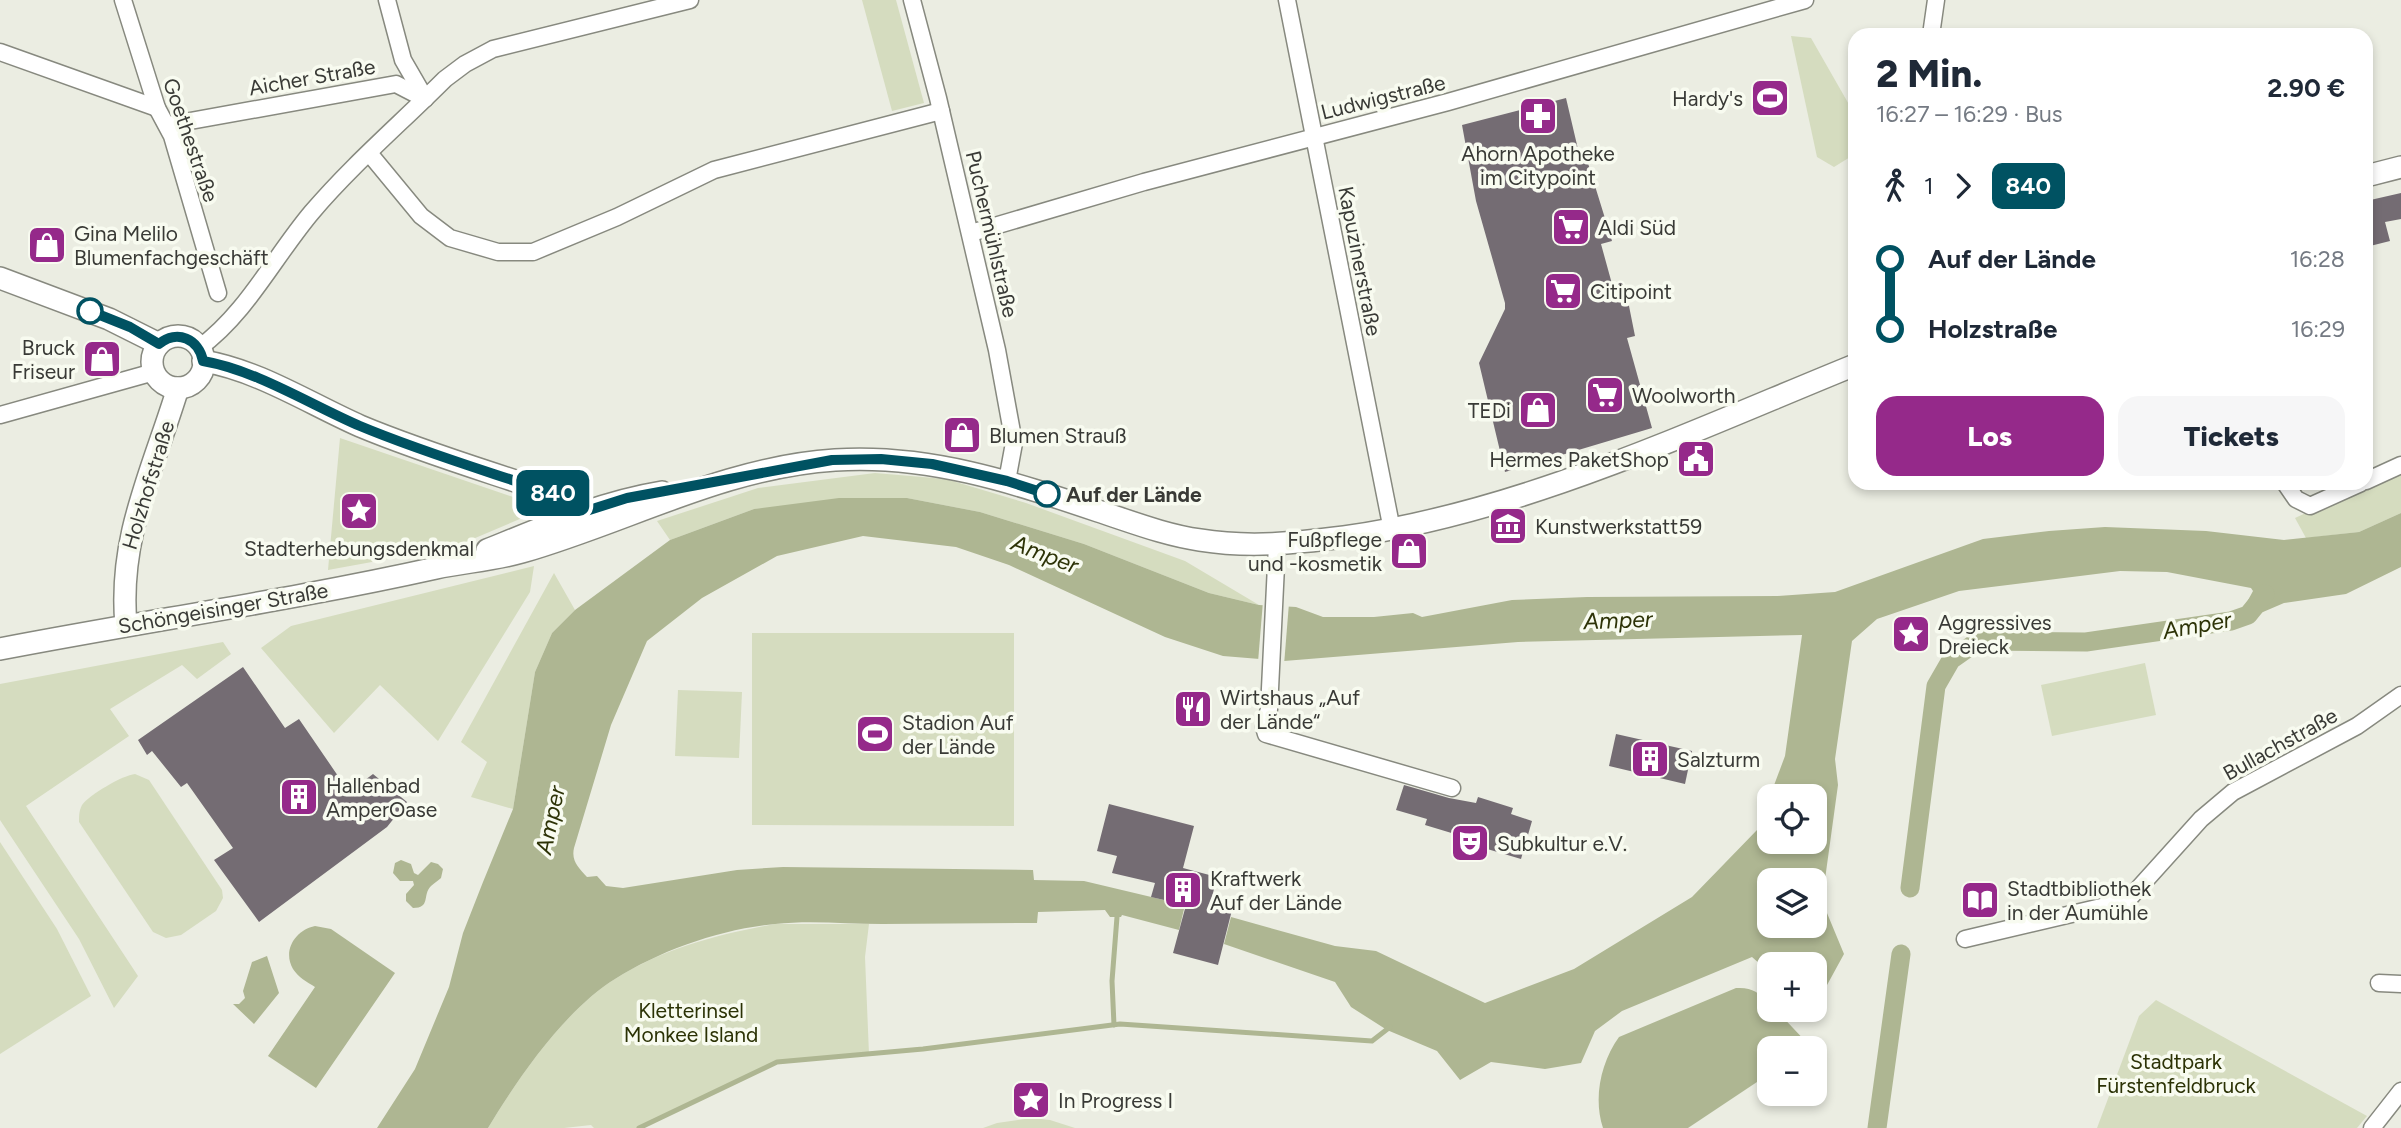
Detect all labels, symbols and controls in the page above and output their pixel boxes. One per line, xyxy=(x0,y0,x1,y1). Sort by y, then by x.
text: 2 Min. xyxy=(1876,51,1982,97)
street label: Aicher Straße xyxy=(247,54,377,100)
street label: Ludwigstraße xyxy=(1318,69,1448,125)
text: 2.90 € xyxy=(2267,72,2345,104)
street label: Goethestraße xyxy=(158,75,224,205)
sports icon: Hardy's xyxy=(1749,77,1791,119)
place label: Hardy's xyxy=(1672,86,1743,111)
pharmacy icon: Ahorn Apotheke im Citypoint xyxy=(1517,95,1559,137)
text: 16:27 – 16:29 · Bus xyxy=(1876,100,2063,128)
place label: Ahorn Apotheke im Citypoint xyxy=(1461,141,1615,190)
street label: Puchermühlstraße xyxy=(961,148,1023,320)
icon: walk xyxy=(1876,167,1914,205)
icon: forward xyxy=(1944,167,1982,205)
text: 840 xyxy=(2006,171,2051,200)
text: 1 xyxy=(1924,172,1934,200)
street label: Kapuzinerstraße xyxy=(1333,184,1387,338)
supermarket icon: Aldi Süd xyxy=(1550,206,1592,248)
place label: Aldi Süd xyxy=(1598,215,1676,240)
place label: Gina Melilo Blumenfachgeschäft xyxy=(74,221,269,270)
shop icon: Gina Melilo Blumenfachgeschäft xyxy=(26,224,68,266)
text: Auf der Lände xyxy=(1928,243,2096,275)
text: 16:28 xyxy=(2290,245,2345,273)
supermarket icon: Citipoint xyxy=(1542,270,1584,312)
place label: Citipoint xyxy=(1590,279,1672,304)
unlabelled marker xyxy=(77,298,103,324)
text: Holzstraße xyxy=(1928,313,2057,345)
text: 16:29 xyxy=(2291,315,2345,343)
place label: Bruck Friseur xyxy=(12,335,76,384)
shop icon: Bruck Friseur xyxy=(81,338,123,380)
supermarket icon: Woolworth xyxy=(1584,374,1626,416)
place label: Woolworth xyxy=(1632,383,1735,408)
shop icon: TEDi xyxy=(1517,389,1559,431)
button: Los xyxy=(1876,396,2104,476)
button: Tickets xyxy=(2118,396,2345,476)
place label: TEDi xyxy=(1468,398,1511,423)
shop icon: Blumen Strauß xyxy=(941,414,983,456)
street label: Holzhofstraße xyxy=(117,418,179,552)
place label: Blumen Strauß xyxy=(989,423,1127,448)
public building icon: Hermes PaketShop xyxy=(1675,438,1717,480)
place label: Hermes PaketShop xyxy=(1489,447,1669,472)
line badge: 840 xyxy=(513,470,593,516)
text: 840 xyxy=(530,478,576,507)
marker: Auf der Lände xyxy=(1034,481,1060,507)
place label: Auf der Lände xyxy=(1066,482,1202,507)
place icon: Stadterhebungsdenkmal xyxy=(338,490,380,532)
museum icon: Kunstwerkstatt59 xyxy=(1487,505,1529,547)
place label: Kunstwerkstatt59 xyxy=(1535,514,1702,539)
place label: Fußpflege und -kosmetik xyxy=(1248,527,1383,576)
water label: Amper xyxy=(1007,528,1083,580)
shop icon: Fußpflege und -kosmetik xyxy=(1388,530,1430,572)
place label: Stadterhebungsdenkmal xyxy=(244,536,474,561)
street label: Schöngeisinger Straße xyxy=(116,577,330,639)
water label: Amper xyxy=(1582,605,1654,635)
water label: Amper xyxy=(2159,605,2235,645)
place label: Aggressives Dreieck xyxy=(1938,610,2052,659)
place icon: Aggressives Dreieck xyxy=(1890,613,1932,655)
place label: Wirtshaus „Auf der Lände“ xyxy=(1220,685,1360,734)
restaurant icon: Wirtshaus „Auf der Lände“ xyxy=(1172,688,1214,730)
street label: Bullachstraße xyxy=(2219,702,2341,786)
place label: Stadion Auf der Lände xyxy=(902,710,1014,759)
sports icon: Stadion Auf der Lände xyxy=(854,713,896,755)
building icon: Salzturm xyxy=(1629,738,1671,780)
place label: Salzturm xyxy=(1677,747,1760,772)
place label: Hallenbad AmperOase xyxy=(326,773,437,822)
building icon: Hallenbad AmperOase xyxy=(278,776,320,818)
water label: Amper xyxy=(529,782,571,858)
map controls xyxy=(1757,784,1827,1106)
button: locate xyxy=(1757,784,1827,854)
theatre icon: Subkultur e.V. xyxy=(1449,822,1491,864)
place label: Subkultur e.V. xyxy=(1497,831,1627,856)
place label: Kraftwerk Auf der Lände xyxy=(1210,866,1342,915)
button: layers xyxy=(1757,868,1827,938)
building icon: Kraftwerk Auf der Lände xyxy=(1162,869,1204,911)
place label: Stadtbibliothek in der Aumühle xyxy=(2007,876,2152,925)
library icon: Stadtbibliothek in der Aumühle xyxy=(1959,879,2001,921)
button: + xyxy=(1757,952,1827,1022)
park label: Kletterinsel Monkee Island xyxy=(624,998,758,1047)
button: − xyxy=(1757,1036,1827,1106)
park label: Stadtpark Fürstenfeldbruck xyxy=(2096,1049,2257,1098)
place icon: In Progress I xyxy=(1010,1079,1052,1121)
place label: In Progress I xyxy=(1058,1088,1173,1113)

